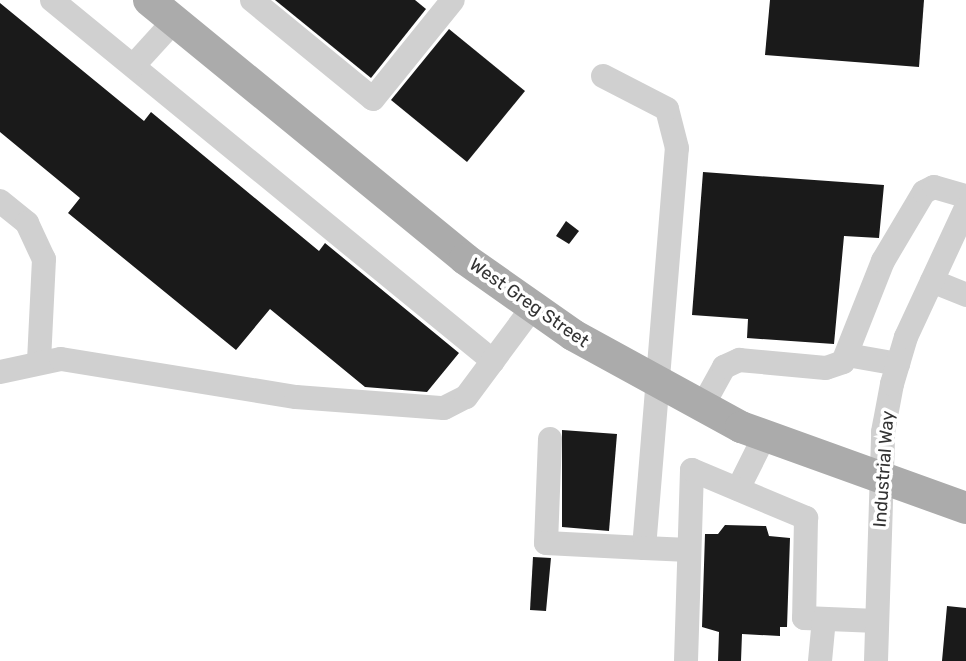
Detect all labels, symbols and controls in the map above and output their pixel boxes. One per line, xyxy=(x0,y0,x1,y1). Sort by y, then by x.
street label: West Greg Street xyxy=(465,254,593,352)
street label: Industrial Way xyxy=(869,410,899,528)

